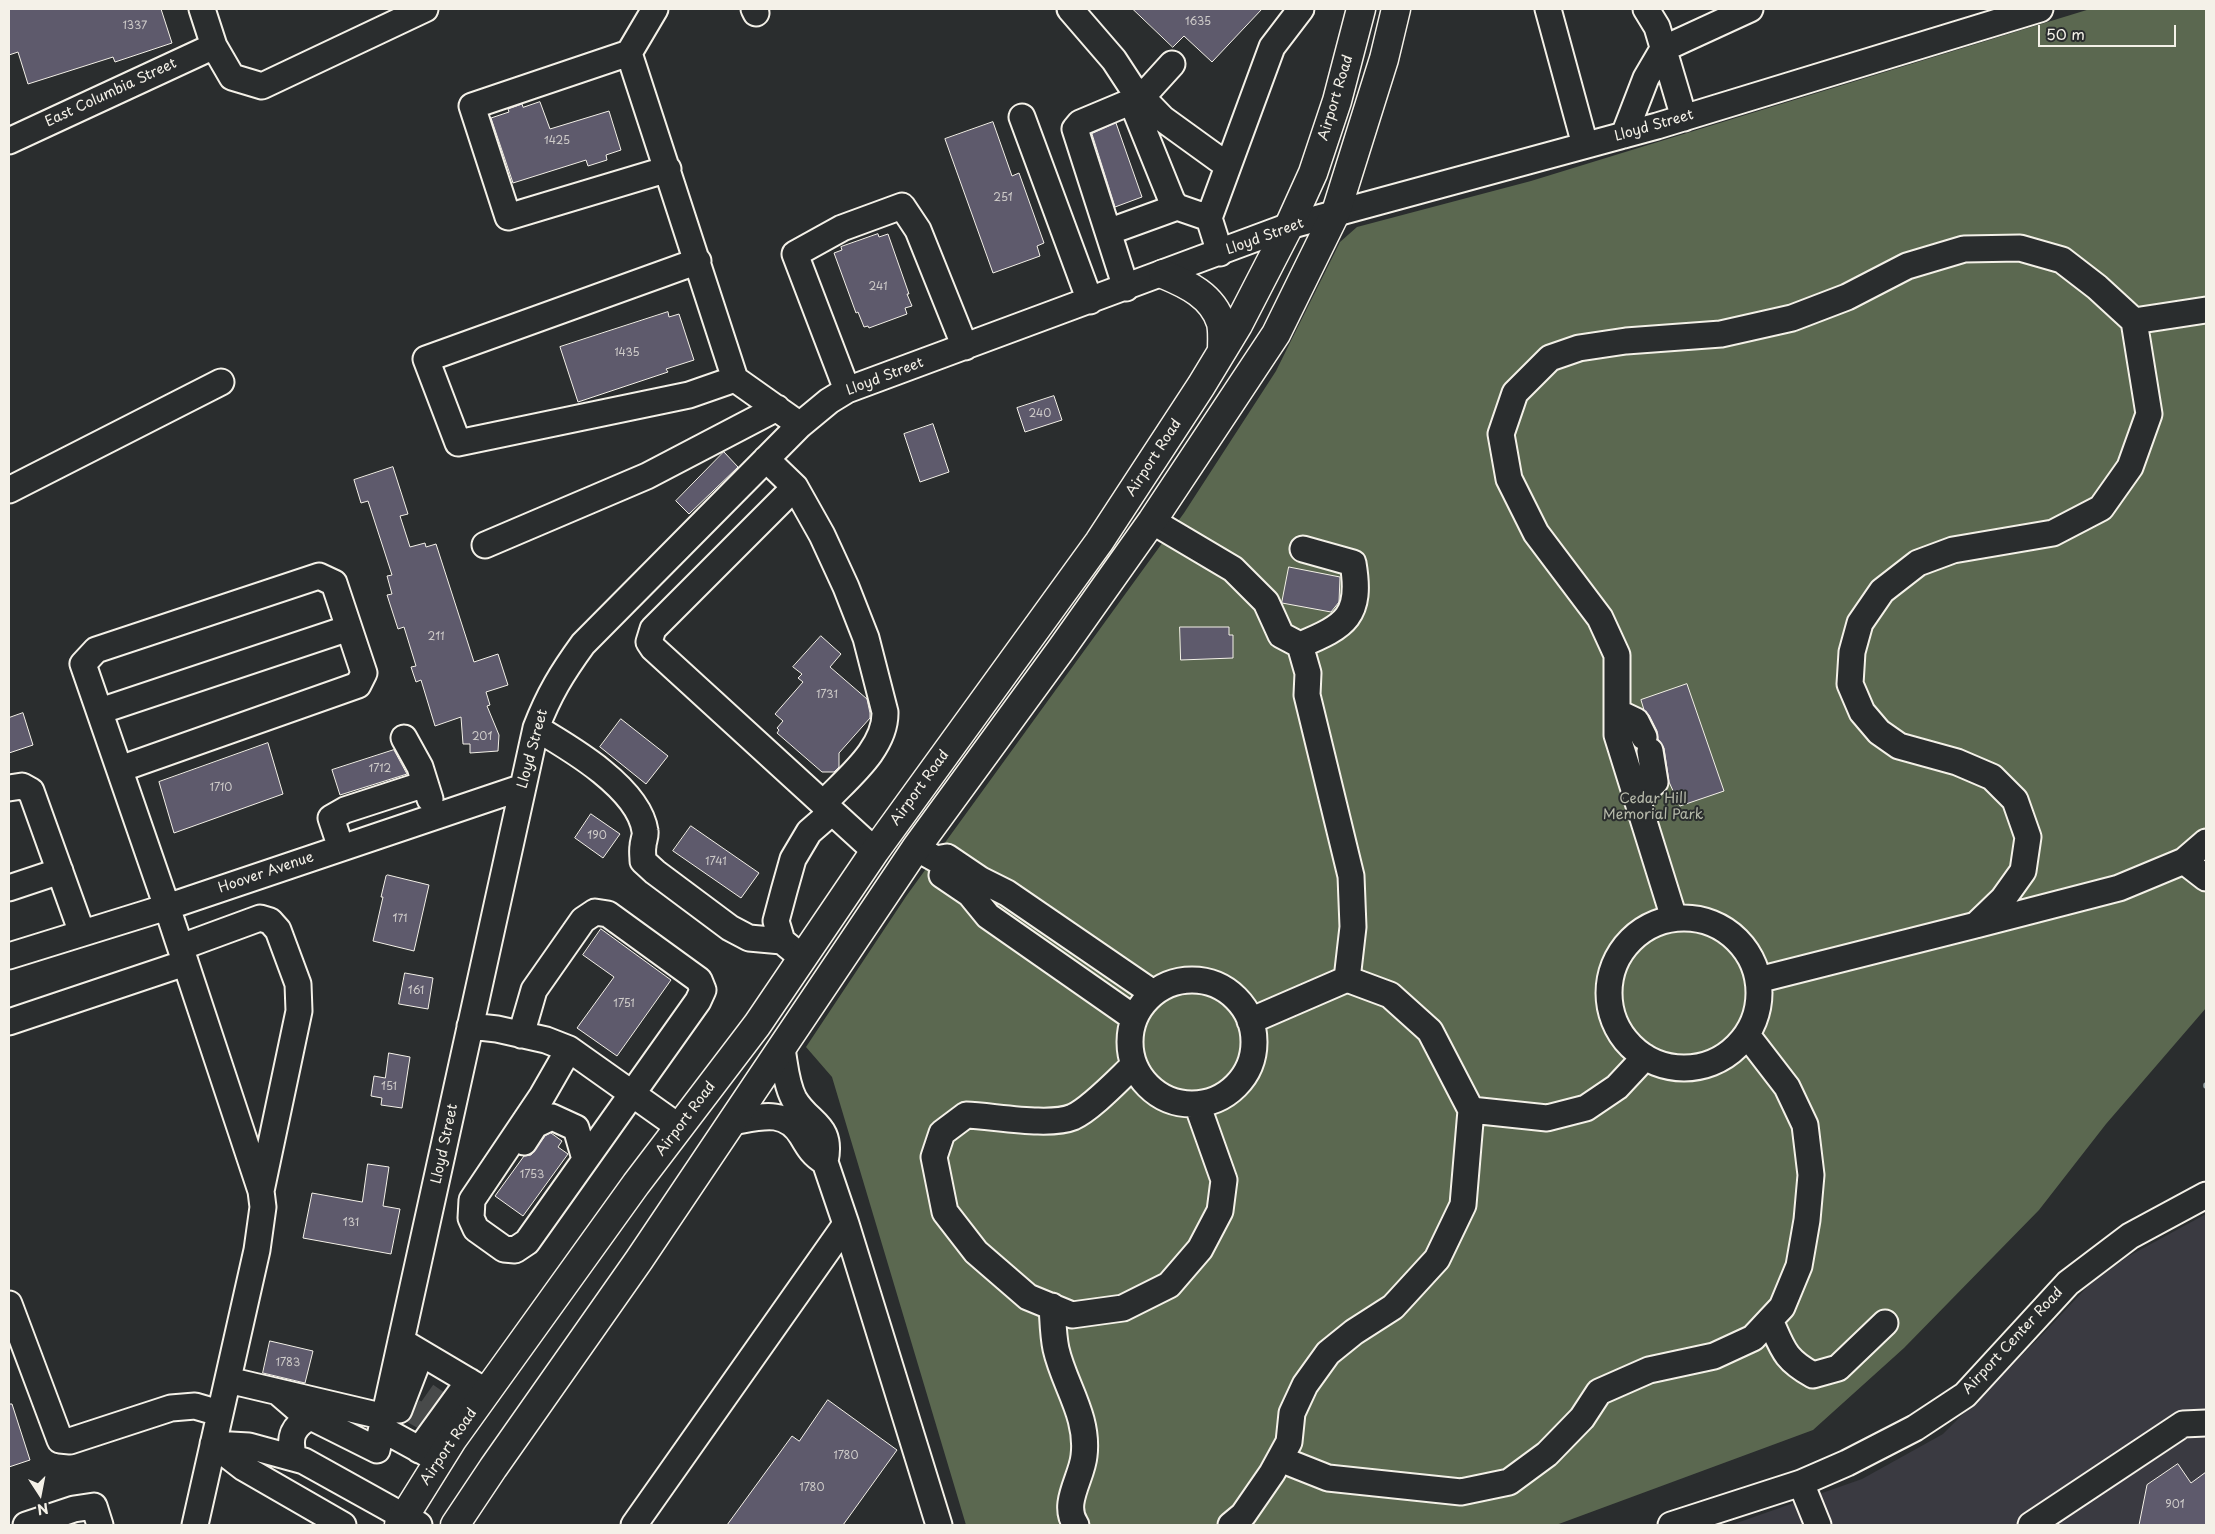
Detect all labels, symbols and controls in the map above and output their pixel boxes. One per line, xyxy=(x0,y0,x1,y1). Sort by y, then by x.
house number: 1635 xyxy=(1185,15,1211,29)
scale bar xyxy=(2040,15,2178,47)
house number: 1337 xyxy=(123,19,147,33)
text: 50 m xyxy=(2046,22,2085,45)
street label: Airport Road xyxy=(1315,53,1357,143)
street label: East Columbia Street xyxy=(43,55,179,131)
street label: Lloyd Street xyxy=(1613,107,1695,145)
house number: 1425 xyxy=(544,134,570,148)
house number: 251 xyxy=(993,191,1013,205)
street label: Lloyd Street xyxy=(1224,215,1306,259)
house number: 241 xyxy=(868,280,888,294)
house number: 1435 xyxy=(614,346,640,360)
street label: Lloyd Street xyxy=(844,355,926,399)
house number: 240 xyxy=(1029,407,1051,421)
street label: Airport Road xyxy=(1123,416,1185,500)
house number: 211 xyxy=(427,630,445,644)
house number: 1731 xyxy=(816,688,838,702)
street label: Lloyd Street xyxy=(514,708,552,790)
house number: 201 xyxy=(472,730,492,744)
street label: Airport Road xyxy=(887,747,953,829)
house number: 1712 xyxy=(369,762,391,776)
house number: 1710 xyxy=(210,781,232,795)
park label: Cedar Hill Memorial Park xyxy=(1603,791,1703,824)
house number: 190 xyxy=(587,829,607,843)
street label: Hoover Avenue xyxy=(216,849,316,897)
house number: 1741 xyxy=(705,855,727,869)
house number: 171 xyxy=(393,912,407,926)
house number: 161 xyxy=(408,984,424,998)
house number: 1751 xyxy=(613,997,635,1011)
street label: Airport Road xyxy=(653,1078,719,1160)
house number: 151 xyxy=(381,1080,397,1094)
street label: Lloyd Street xyxy=(428,1102,462,1186)
house number: 1753 xyxy=(520,1168,544,1182)
house number: 131 xyxy=(343,1216,359,1230)
street label: Airport Center Road xyxy=(1959,1284,2067,1398)
house number: 1783 xyxy=(276,1356,300,1370)
street label: Airport Road xyxy=(417,1405,481,1489)
house number: 1780 xyxy=(833,1449,859,1463)
north arrow xyxy=(15,1469,65,1519)
house number: 1780 xyxy=(799,1481,825,1495)
text: N xyxy=(36,1498,50,1521)
house number: 901 xyxy=(2165,1498,2185,1512)

